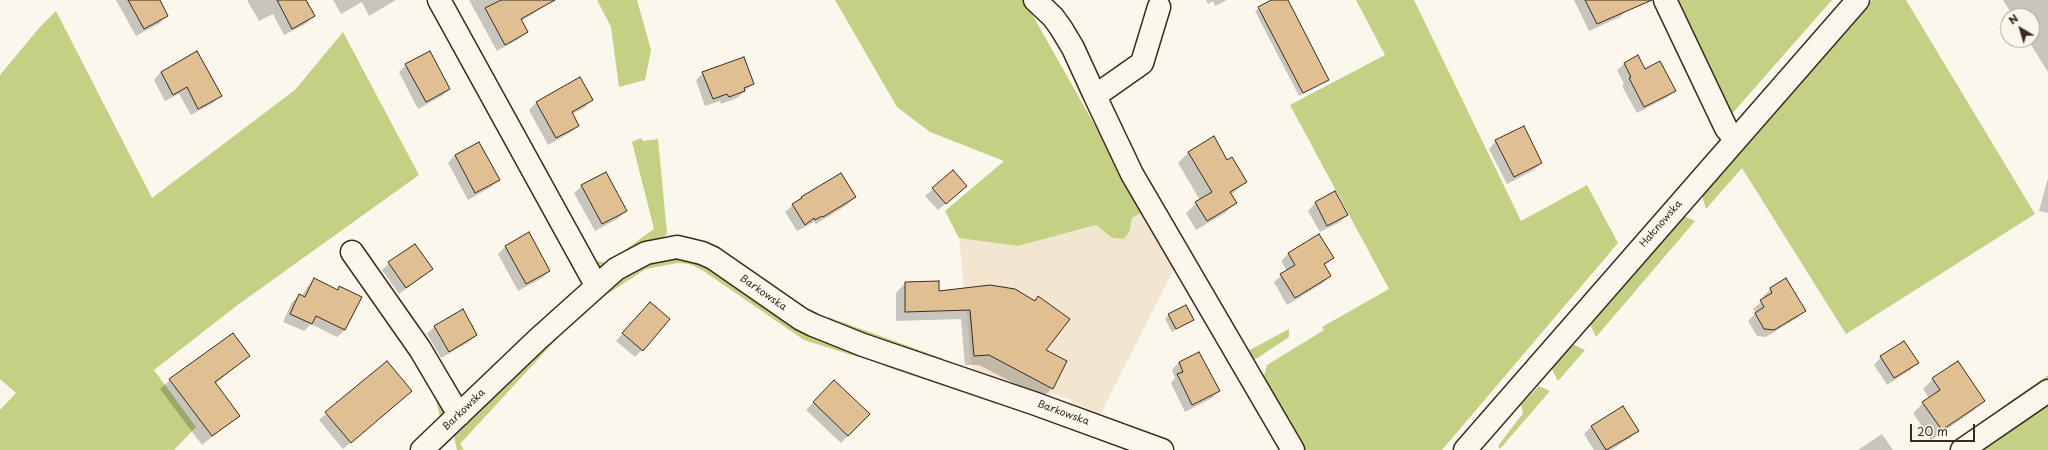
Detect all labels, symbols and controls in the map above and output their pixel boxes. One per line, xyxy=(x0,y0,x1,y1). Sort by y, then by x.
north arrow xyxy=(2000,8,2040,48)
text: N xyxy=(2004,10,2022,28)
street label: Hałcnowska xyxy=(1637,198,1685,250)
street label: Barkowska xyxy=(737,272,789,314)
street label: Barkowska xyxy=(440,387,488,433)
street label: Barkowska xyxy=(1035,398,1091,428)
scale bar xyxy=(1912,416,1977,442)
text: 20 m xyxy=(1917,422,1948,440)

